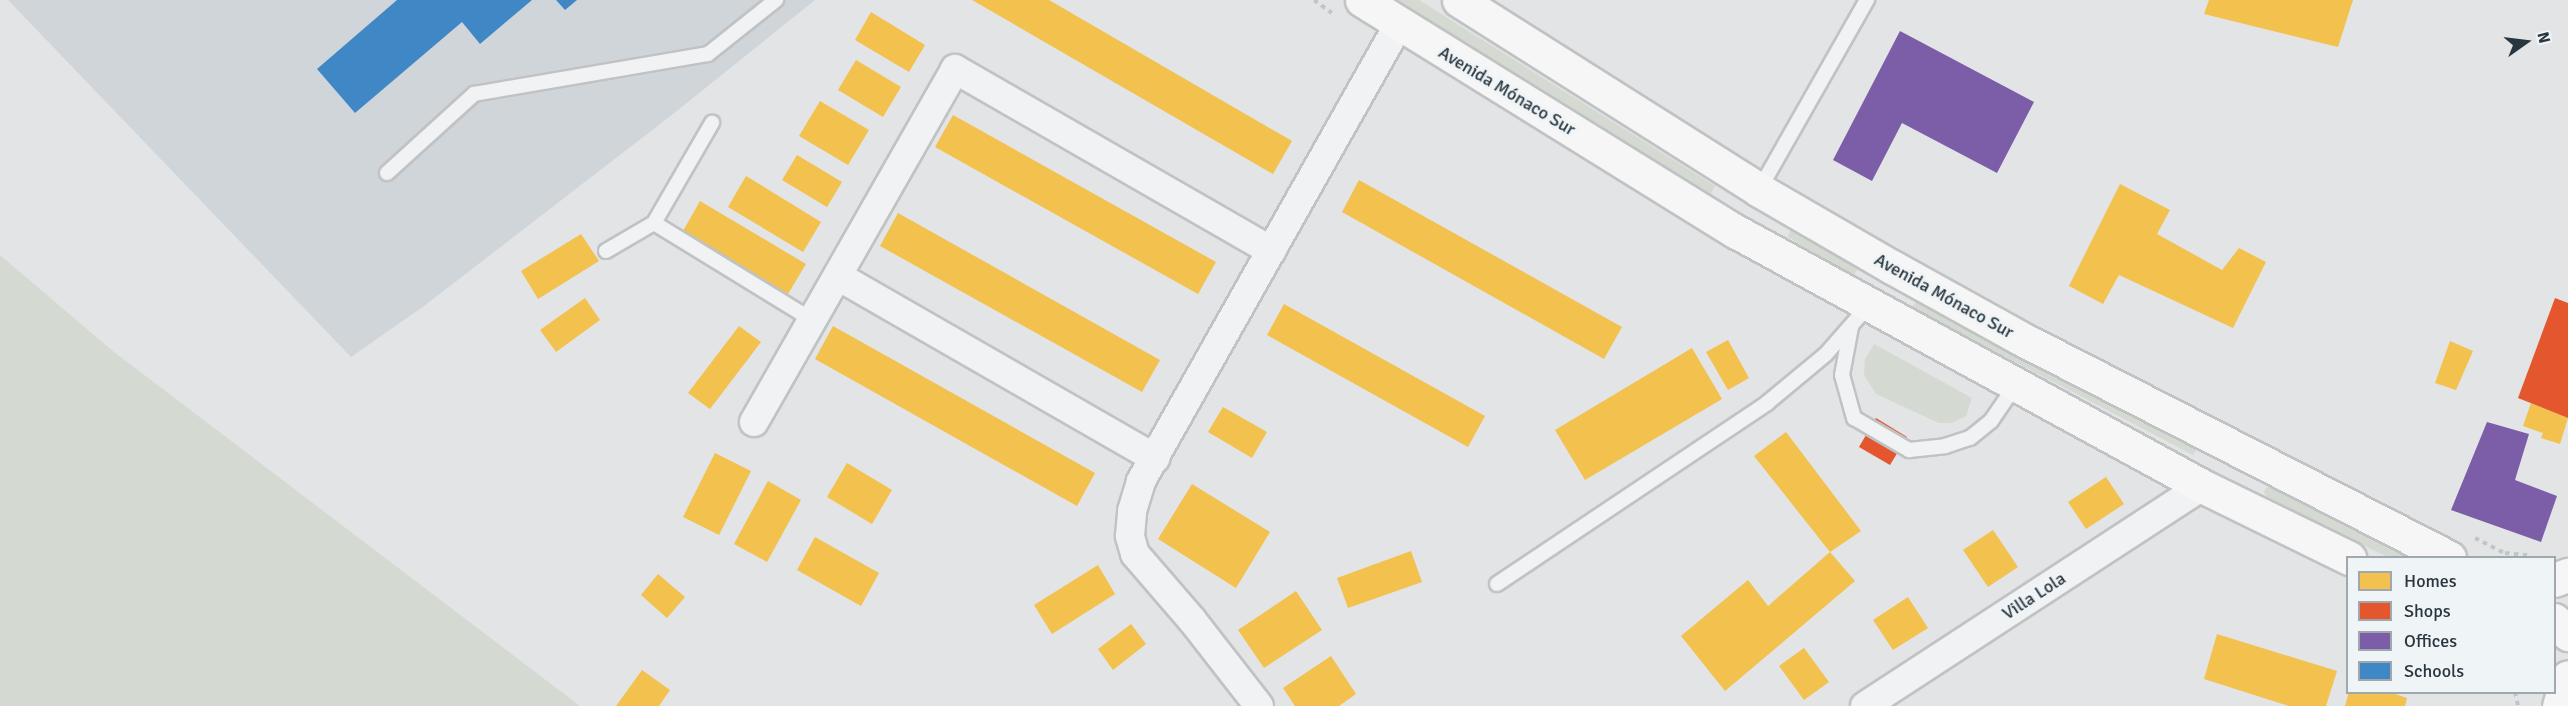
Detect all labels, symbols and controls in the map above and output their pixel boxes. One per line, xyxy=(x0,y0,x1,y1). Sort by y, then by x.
north arrow xyxy=(2496,12,2556,72)
text: N xyxy=(2532,30,2555,45)
street label: Avenida Mónaco Sur xyxy=(1435,42,1579,140)
street label: Avenida Mónaco Sur xyxy=(1871,249,2017,343)
legend xyxy=(2346,556,2556,694)
street label: Villa Lola xyxy=(1998,567,2070,625)
text: Homes xyxy=(2404,570,2457,592)
text: Shops xyxy=(2404,600,2451,622)
text: Offices xyxy=(2404,630,2457,652)
text: Schools xyxy=(2404,660,2464,682)

